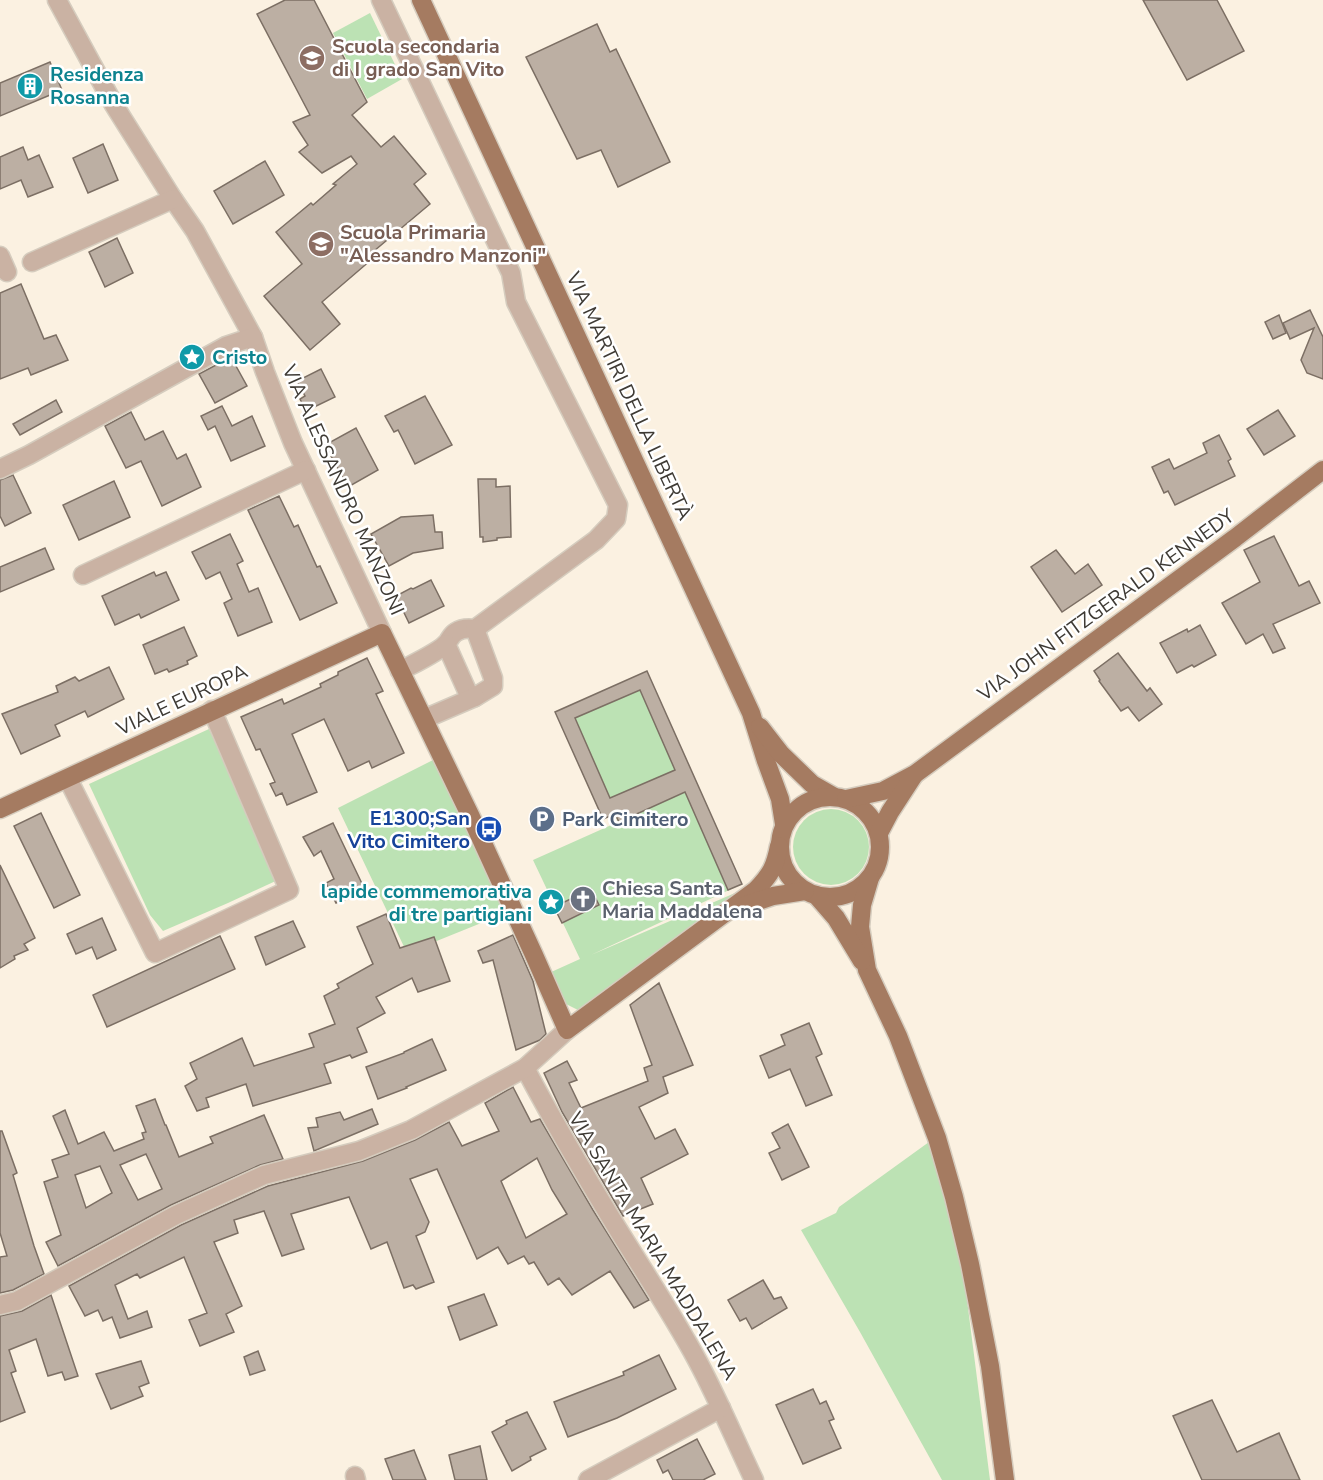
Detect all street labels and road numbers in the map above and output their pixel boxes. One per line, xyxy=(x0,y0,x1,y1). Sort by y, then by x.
street label: VIA MARTIRI DELLA LIBERTÀ xyxy=(559,267,699,525)
street label: VIA ALESSANDRO MANZONI xyxy=(275,360,411,619)
street label: VIA JOHN FITZGERALD KENNEDY xyxy=(971,502,1241,708)
street label: VIALE EUROPA xyxy=(111,658,252,743)
street label: VIA SANTA MARIA MADDALENA xyxy=(562,1106,744,1385)

